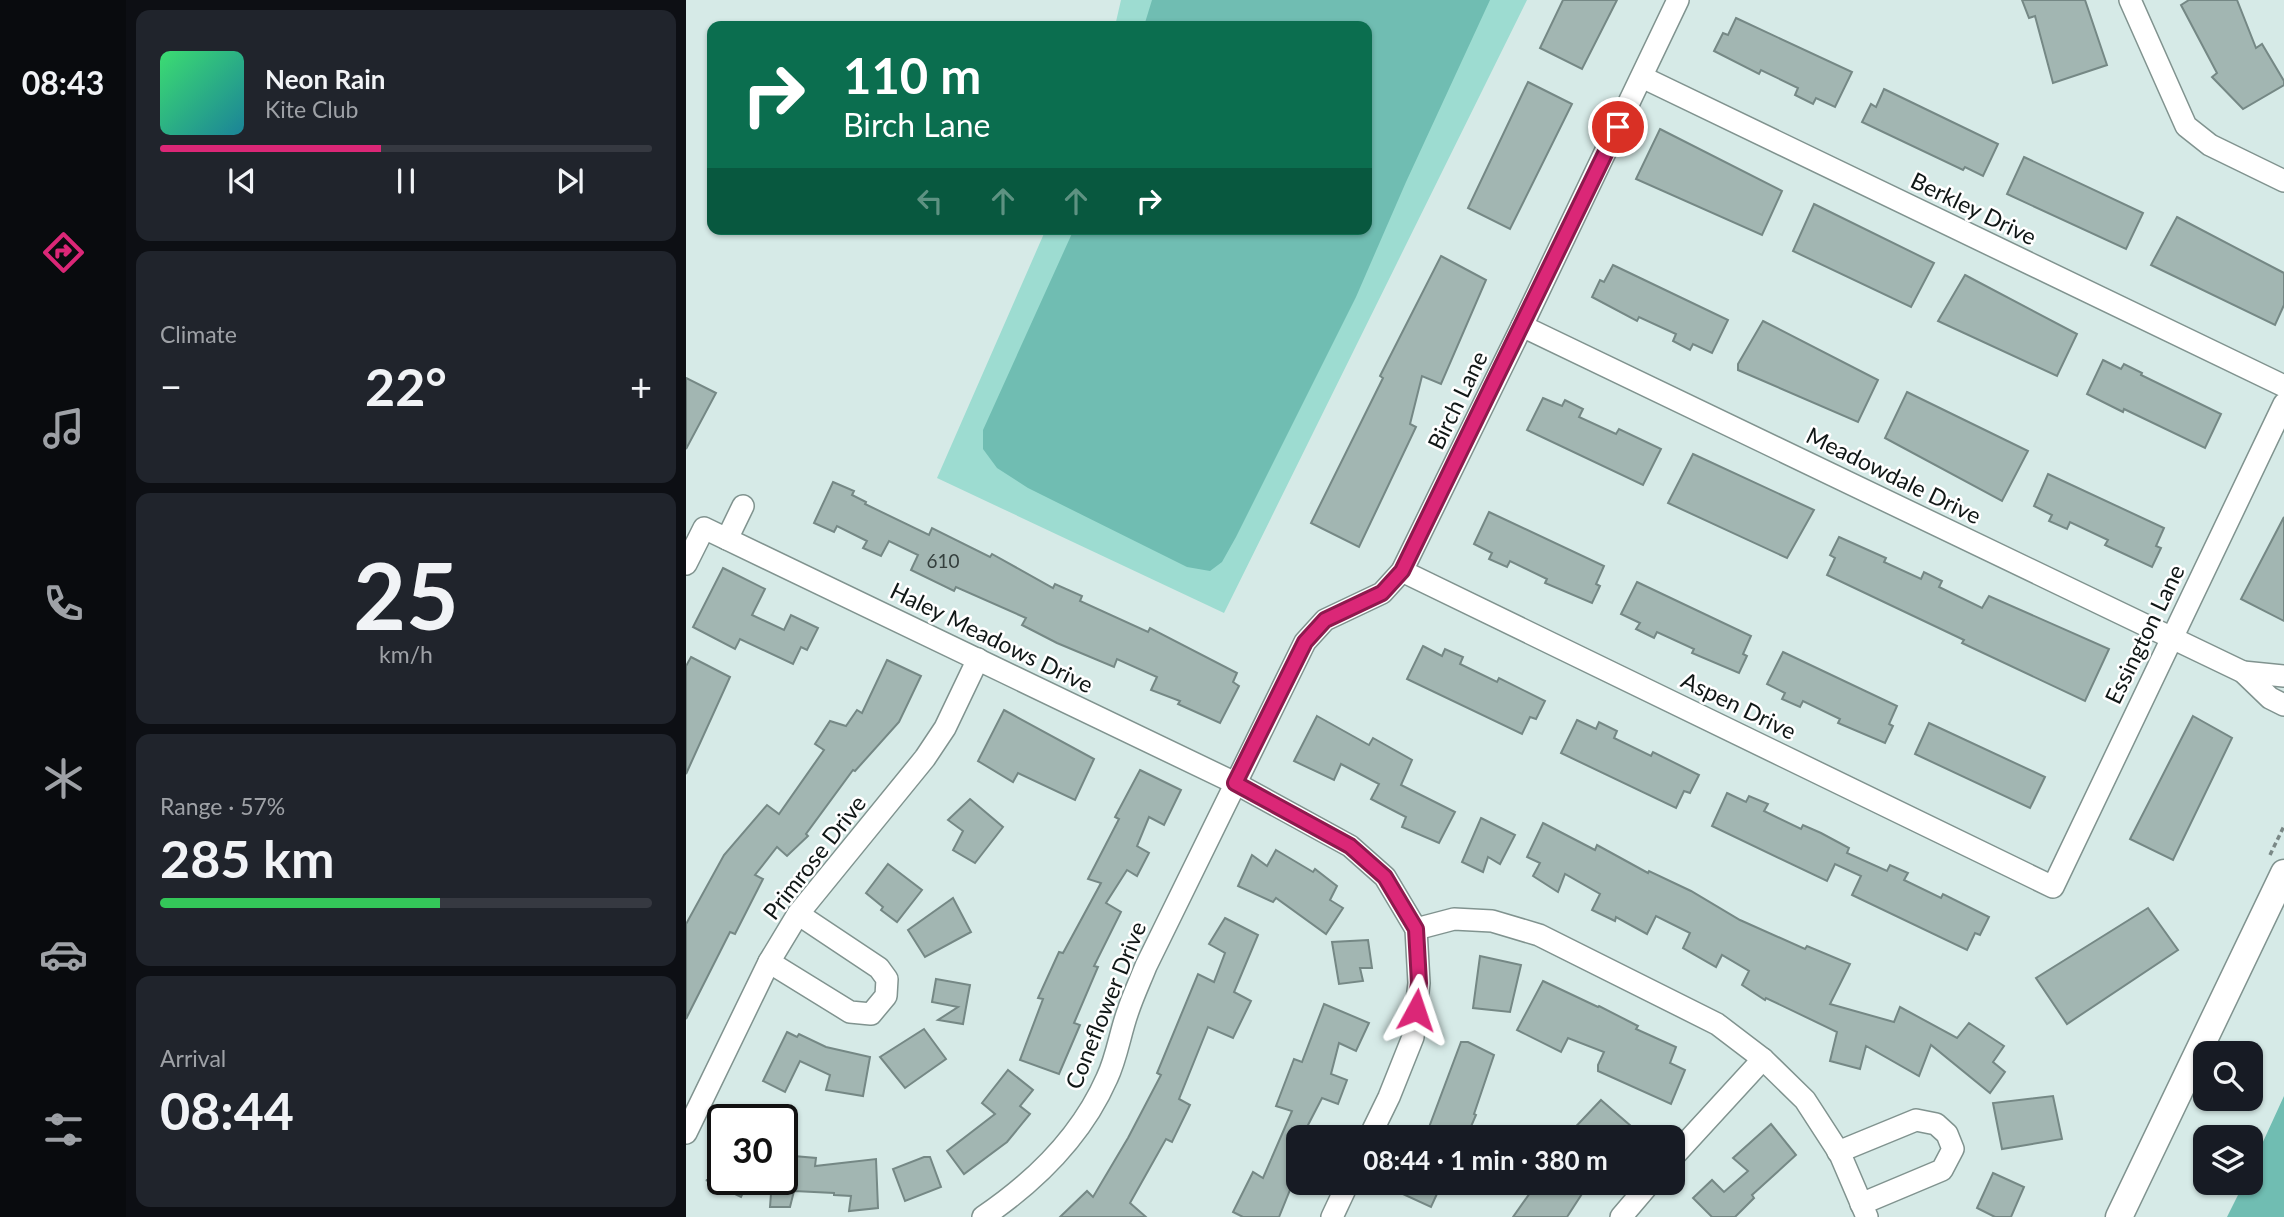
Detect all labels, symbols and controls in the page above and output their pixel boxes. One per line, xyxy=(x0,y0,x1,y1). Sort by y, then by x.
text: 110 m xyxy=(843,46,981,104)
icon: right xyxy=(728,49,819,140)
text: 08:43 xyxy=(22,63,104,102)
text: Neon Rain xyxy=(265,63,385,95)
text: Kite Club xyxy=(265,95,358,123)
pin xyxy=(1588,97,1648,157)
text: Birch Lane xyxy=(843,105,990,144)
icon: arrive xyxy=(1599,108,1637,146)
icon: previous xyxy=(223,162,261,200)
icon: pause xyxy=(387,162,425,200)
icon: next xyxy=(551,162,589,200)
street label: Berkley Drive xyxy=(1907,166,2041,250)
icon: left xyxy=(911,182,949,220)
icon: ahead xyxy=(984,182,1022,220)
icon: ahead xyxy=(1057,182,1095,220)
icon: right xyxy=(1130,182,1168,220)
icon: directions xyxy=(39,228,88,277)
text: Climate xyxy=(160,320,237,348)
street label: Birch Lane xyxy=(1421,346,1493,454)
text: 22° xyxy=(365,355,447,417)
text: − xyxy=(160,363,182,409)
text: + xyxy=(630,363,652,409)
icon: music xyxy=(39,404,88,453)
street label: Meadowdale Drive xyxy=(1802,421,1986,529)
text: 25 xyxy=(353,540,459,649)
house number: 610 xyxy=(926,549,960,572)
street label: Essington Lane xyxy=(2098,560,2190,708)
street label: Haley Meadows Drive xyxy=(886,576,1098,698)
icon: phone xyxy=(39,579,88,628)
text: km/h xyxy=(379,640,433,668)
street label: Aspen Drive xyxy=(1677,665,1801,745)
icon: climate xyxy=(39,754,88,803)
street label: Primrose Drive xyxy=(757,789,871,925)
text: Range · 57% xyxy=(160,792,285,820)
text: 285 km xyxy=(160,827,334,889)
street label: Coneflower Drive xyxy=(1059,917,1151,1093)
icon: car xyxy=(39,930,88,979)
position arrow xyxy=(1379,973,1453,1047)
map controls xyxy=(2193,1041,2263,1195)
button: search xyxy=(2193,1041,2263,1111)
text: Arrival xyxy=(160,1044,226,1072)
text: 08:44 xyxy=(160,1079,294,1141)
speed limit sign: 30 xyxy=(707,1104,798,1195)
icon: filters xyxy=(39,1105,88,1154)
button: layers xyxy=(2193,1125,2263,1195)
text: 08:44 · 1 min · 380 m xyxy=(1363,1144,1608,1176)

